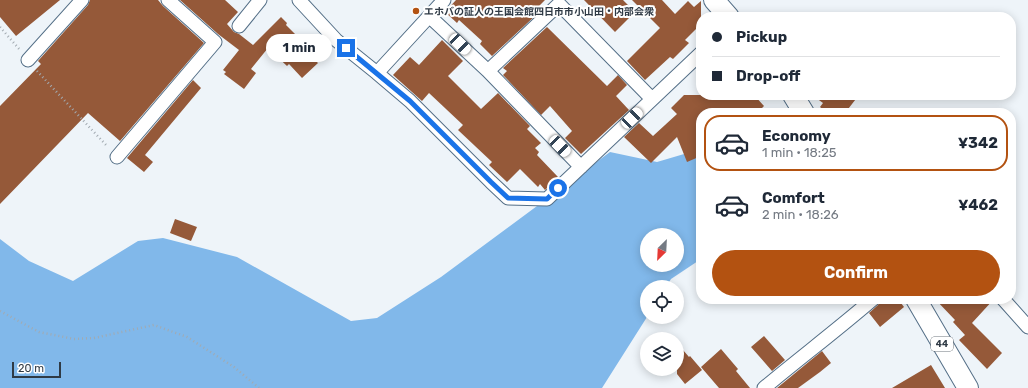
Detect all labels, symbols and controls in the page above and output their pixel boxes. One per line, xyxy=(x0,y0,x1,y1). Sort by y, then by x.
marker: エホバの証人の王国会館四日市市小山田・内部会衆 xyxy=(411,6,421,16)
place label: エホバの証人の王国会館四日市市小山田・内部会衆 xyxy=(424,6,654,18)
text: Pickup xyxy=(736,28,787,46)
car xyxy=(447,31,473,57)
callout: 1 min xyxy=(266,34,332,62)
route end xyxy=(337,39,355,57)
text: 1 min xyxy=(282,40,316,55)
text: Drop-off xyxy=(736,67,800,85)
car xyxy=(619,105,645,131)
icon: car xyxy=(714,125,750,161)
text: Economy xyxy=(762,127,831,145)
car xyxy=(547,133,573,159)
text: ¥342 xyxy=(958,134,998,152)
text: 1 min · 18:25 xyxy=(762,145,837,160)
route start xyxy=(549,179,567,197)
icon: car xyxy=(714,187,750,223)
text: Comfort xyxy=(762,189,825,207)
text: ¥462 xyxy=(958,196,998,214)
text: 2 min · 18:26 xyxy=(762,207,839,222)
north arrow xyxy=(640,228,684,272)
map controls xyxy=(640,228,684,376)
button: Confirm xyxy=(712,250,1000,296)
button: locate xyxy=(640,280,684,324)
button: layers xyxy=(640,332,684,376)
road number: 44 xyxy=(931,337,953,351)
scale bar xyxy=(12,360,61,379)
text: 20 m xyxy=(18,362,44,375)

